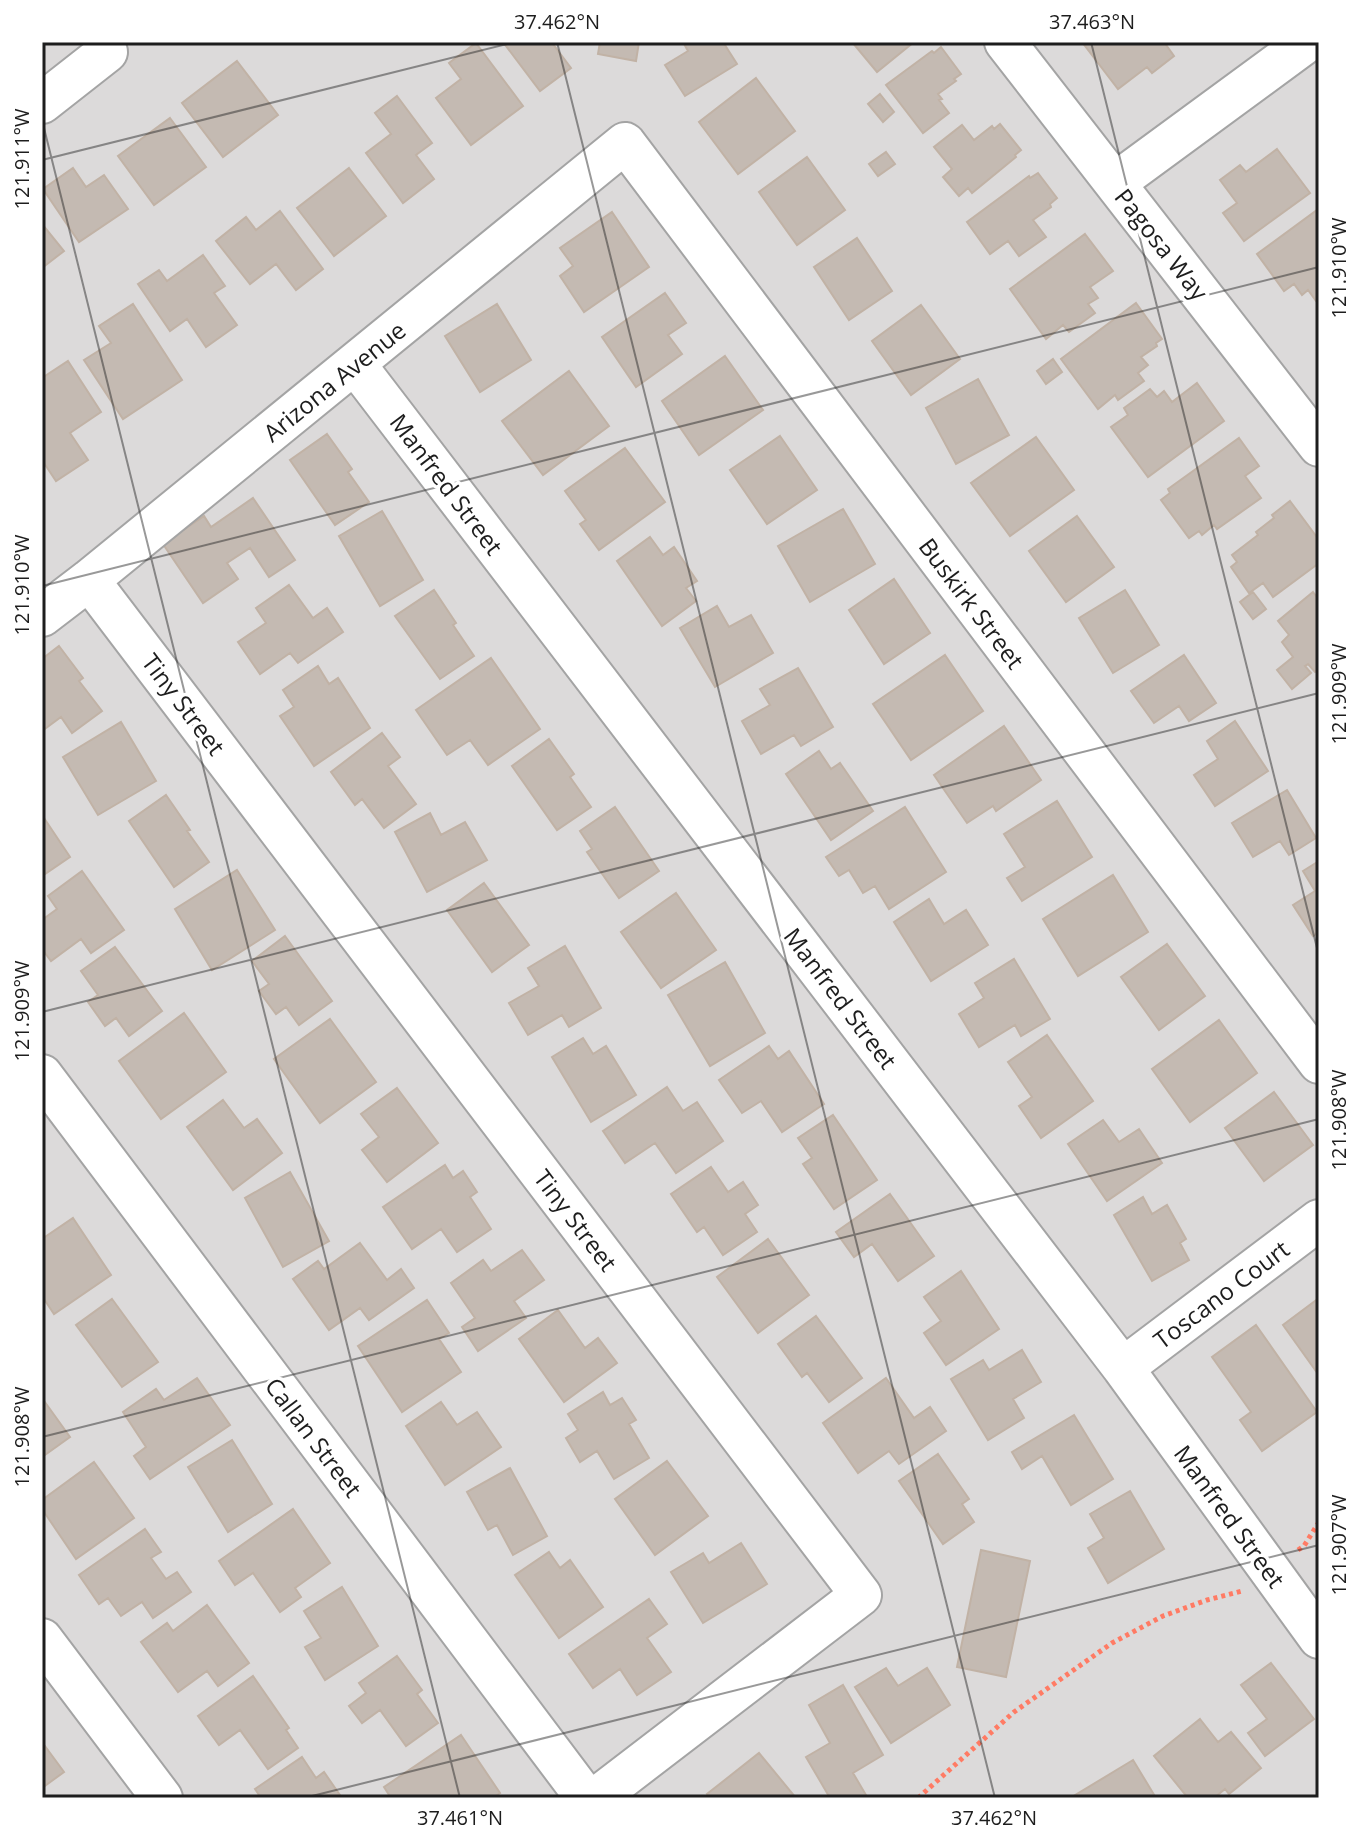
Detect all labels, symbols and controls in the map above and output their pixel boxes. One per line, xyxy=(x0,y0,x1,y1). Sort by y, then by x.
text: 37.462°N xyxy=(514,8,600,35)
text: 37.463°N xyxy=(1049,8,1135,35)
text: 121.911°W xyxy=(8,108,35,209)
street label: Pagosa Way xyxy=(1108,181,1217,308)
text: 121.910°W xyxy=(1325,217,1352,318)
street label: Arizona Avenue xyxy=(256,313,412,449)
street label: Manfred Street xyxy=(383,407,511,561)
street label: Buskirk Street xyxy=(912,531,1032,675)
text: 121.910°W xyxy=(8,534,35,635)
text: 121.909°W xyxy=(1325,643,1352,744)
street label: Tiny Street xyxy=(135,646,233,762)
street label: Manfred Street xyxy=(777,921,905,1075)
text: 121.909°W xyxy=(8,960,35,1061)
text: 121.908°W xyxy=(1325,1069,1352,1170)
street label: Tiny Street xyxy=(527,1162,625,1278)
street label: Toscano Court xyxy=(1146,1232,1296,1356)
street label: Callan Street xyxy=(258,1370,370,1504)
text: 121.908°W xyxy=(8,1386,35,1487)
street label: Manfred Street xyxy=(1167,1438,1293,1594)
text: 121.907°W xyxy=(1325,1494,1352,1595)
text: 37.461°N xyxy=(417,1804,503,1831)
text: 37.462°N xyxy=(951,1804,1037,1831)

